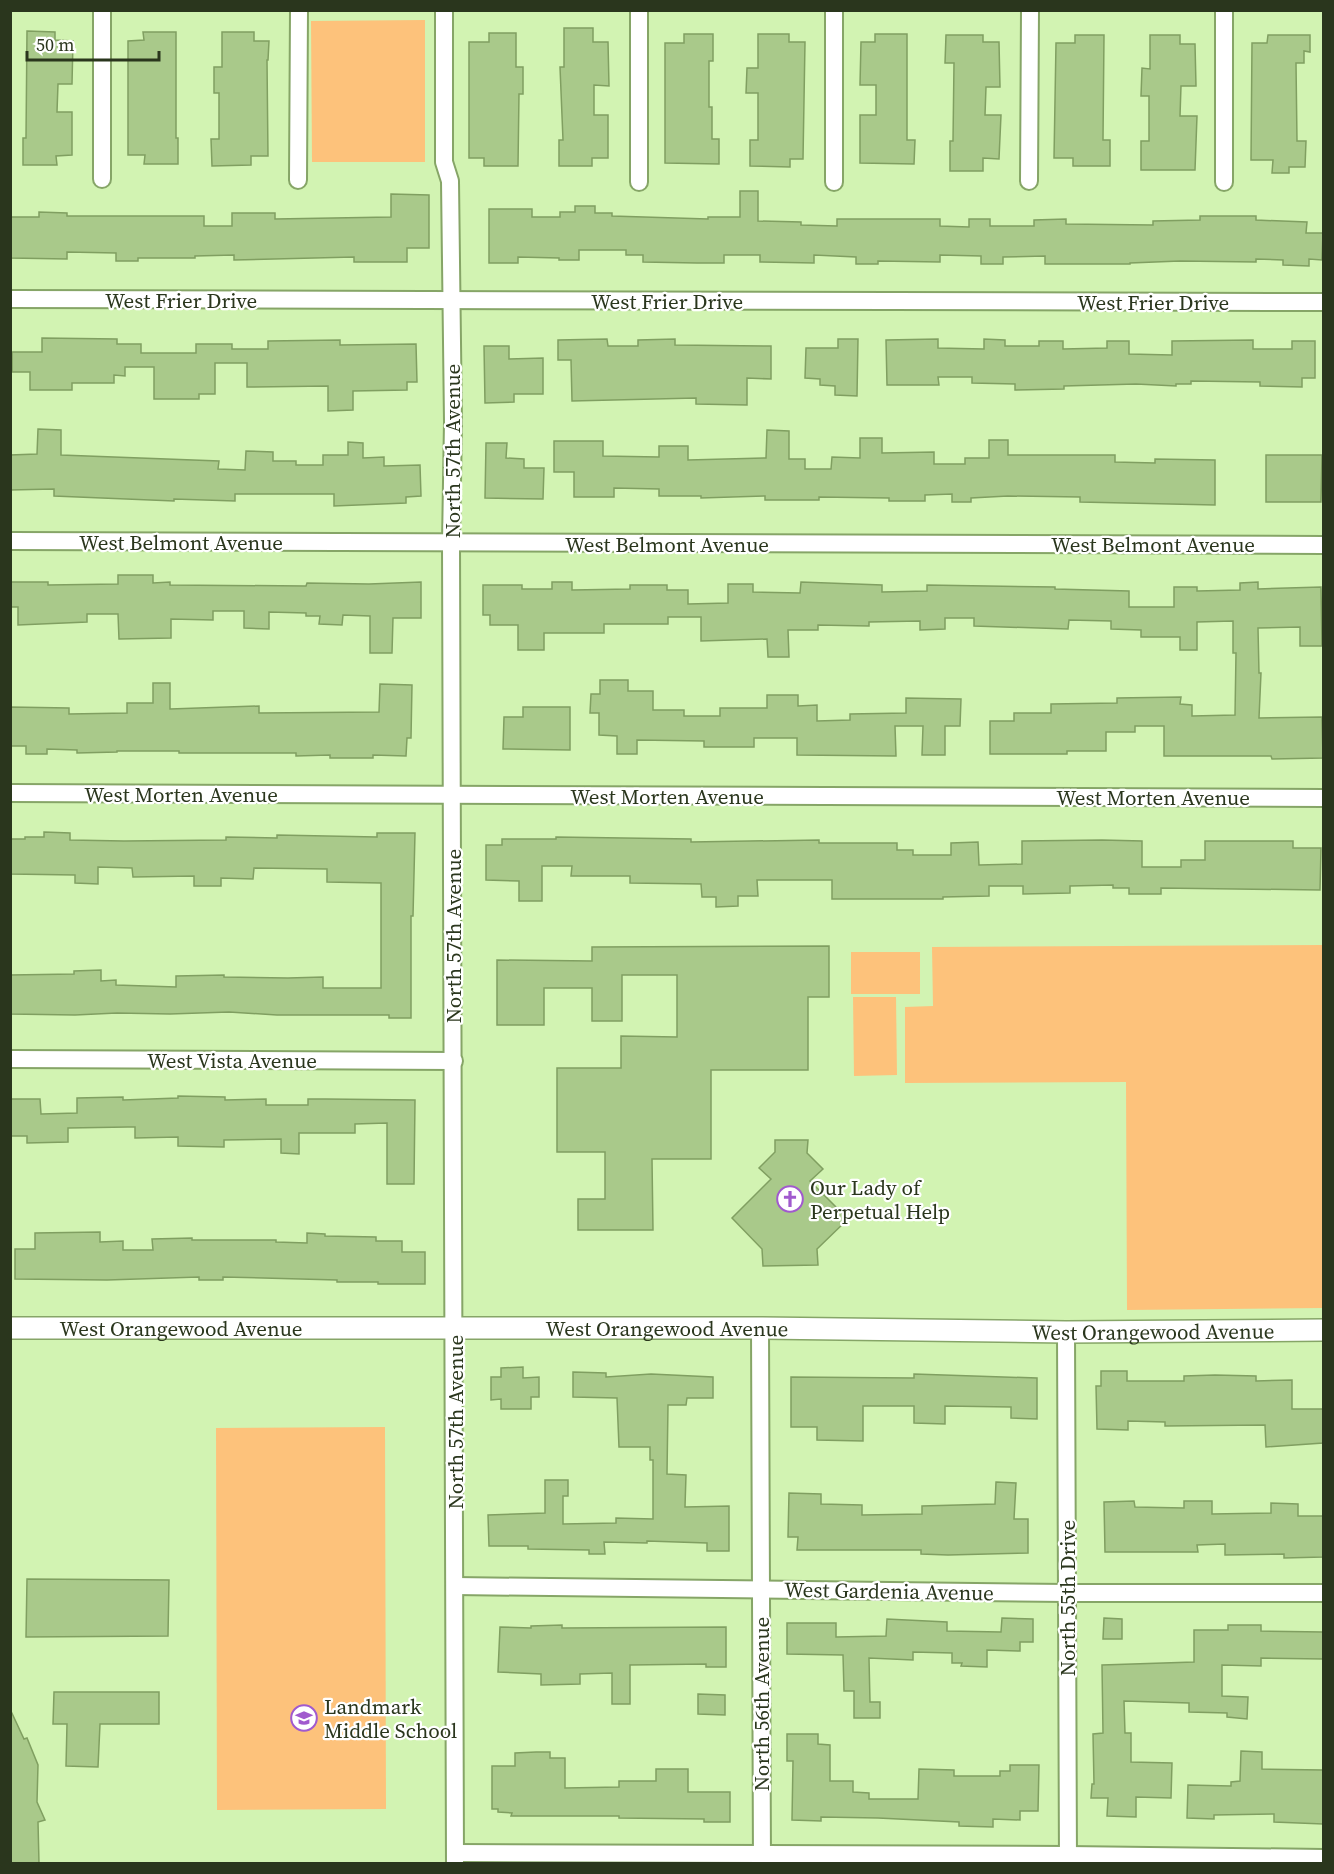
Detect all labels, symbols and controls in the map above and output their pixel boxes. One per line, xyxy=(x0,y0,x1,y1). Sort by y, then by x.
scale bar xyxy=(27,24,159,62)
text: 50 m xyxy=(36,32,74,57)
street label: West Frier Drive xyxy=(105,286,257,315)
street label: West Frier Drive xyxy=(591,287,743,316)
street label: West Frier Drive xyxy=(1077,288,1229,317)
street label: North 57th Avenue xyxy=(438,364,467,538)
street label: West Belmont Avenue xyxy=(79,528,283,557)
street label: West Belmont Avenue xyxy=(565,530,769,559)
street label: West Belmont Avenue xyxy=(1051,530,1255,559)
street label: West Morten Avenue xyxy=(84,780,278,809)
street label: West Morten Avenue xyxy=(570,782,764,811)
street label: West Morten Avenue xyxy=(1056,783,1250,812)
street label: North 57th Avenue xyxy=(439,849,468,1023)
street label: West Vista Avenue xyxy=(147,1046,317,1075)
place label: Our Lady of Perpetual Help xyxy=(810,1173,950,1226)
church icon: Our Lady of Perpetual Help xyxy=(775,1184,805,1214)
street label: West Orangewood Avenue xyxy=(60,1314,302,1343)
street label: West Orangewood Avenue xyxy=(546,1314,789,1343)
street label: West Orangewood Avenue xyxy=(1031,1316,1274,1347)
street label: North 57th Avenue xyxy=(441,1335,470,1509)
street label: North 55th Drive xyxy=(1053,1520,1082,1676)
street label: West Gardenia Avenue xyxy=(784,1575,994,1607)
street label: North 56th Avenue xyxy=(747,1617,776,1791)
place label: Landmark Middle School xyxy=(324,1692,457,1745)
school or university icon: Landmark Middle School xyxy=(289,1703,319,1733)

